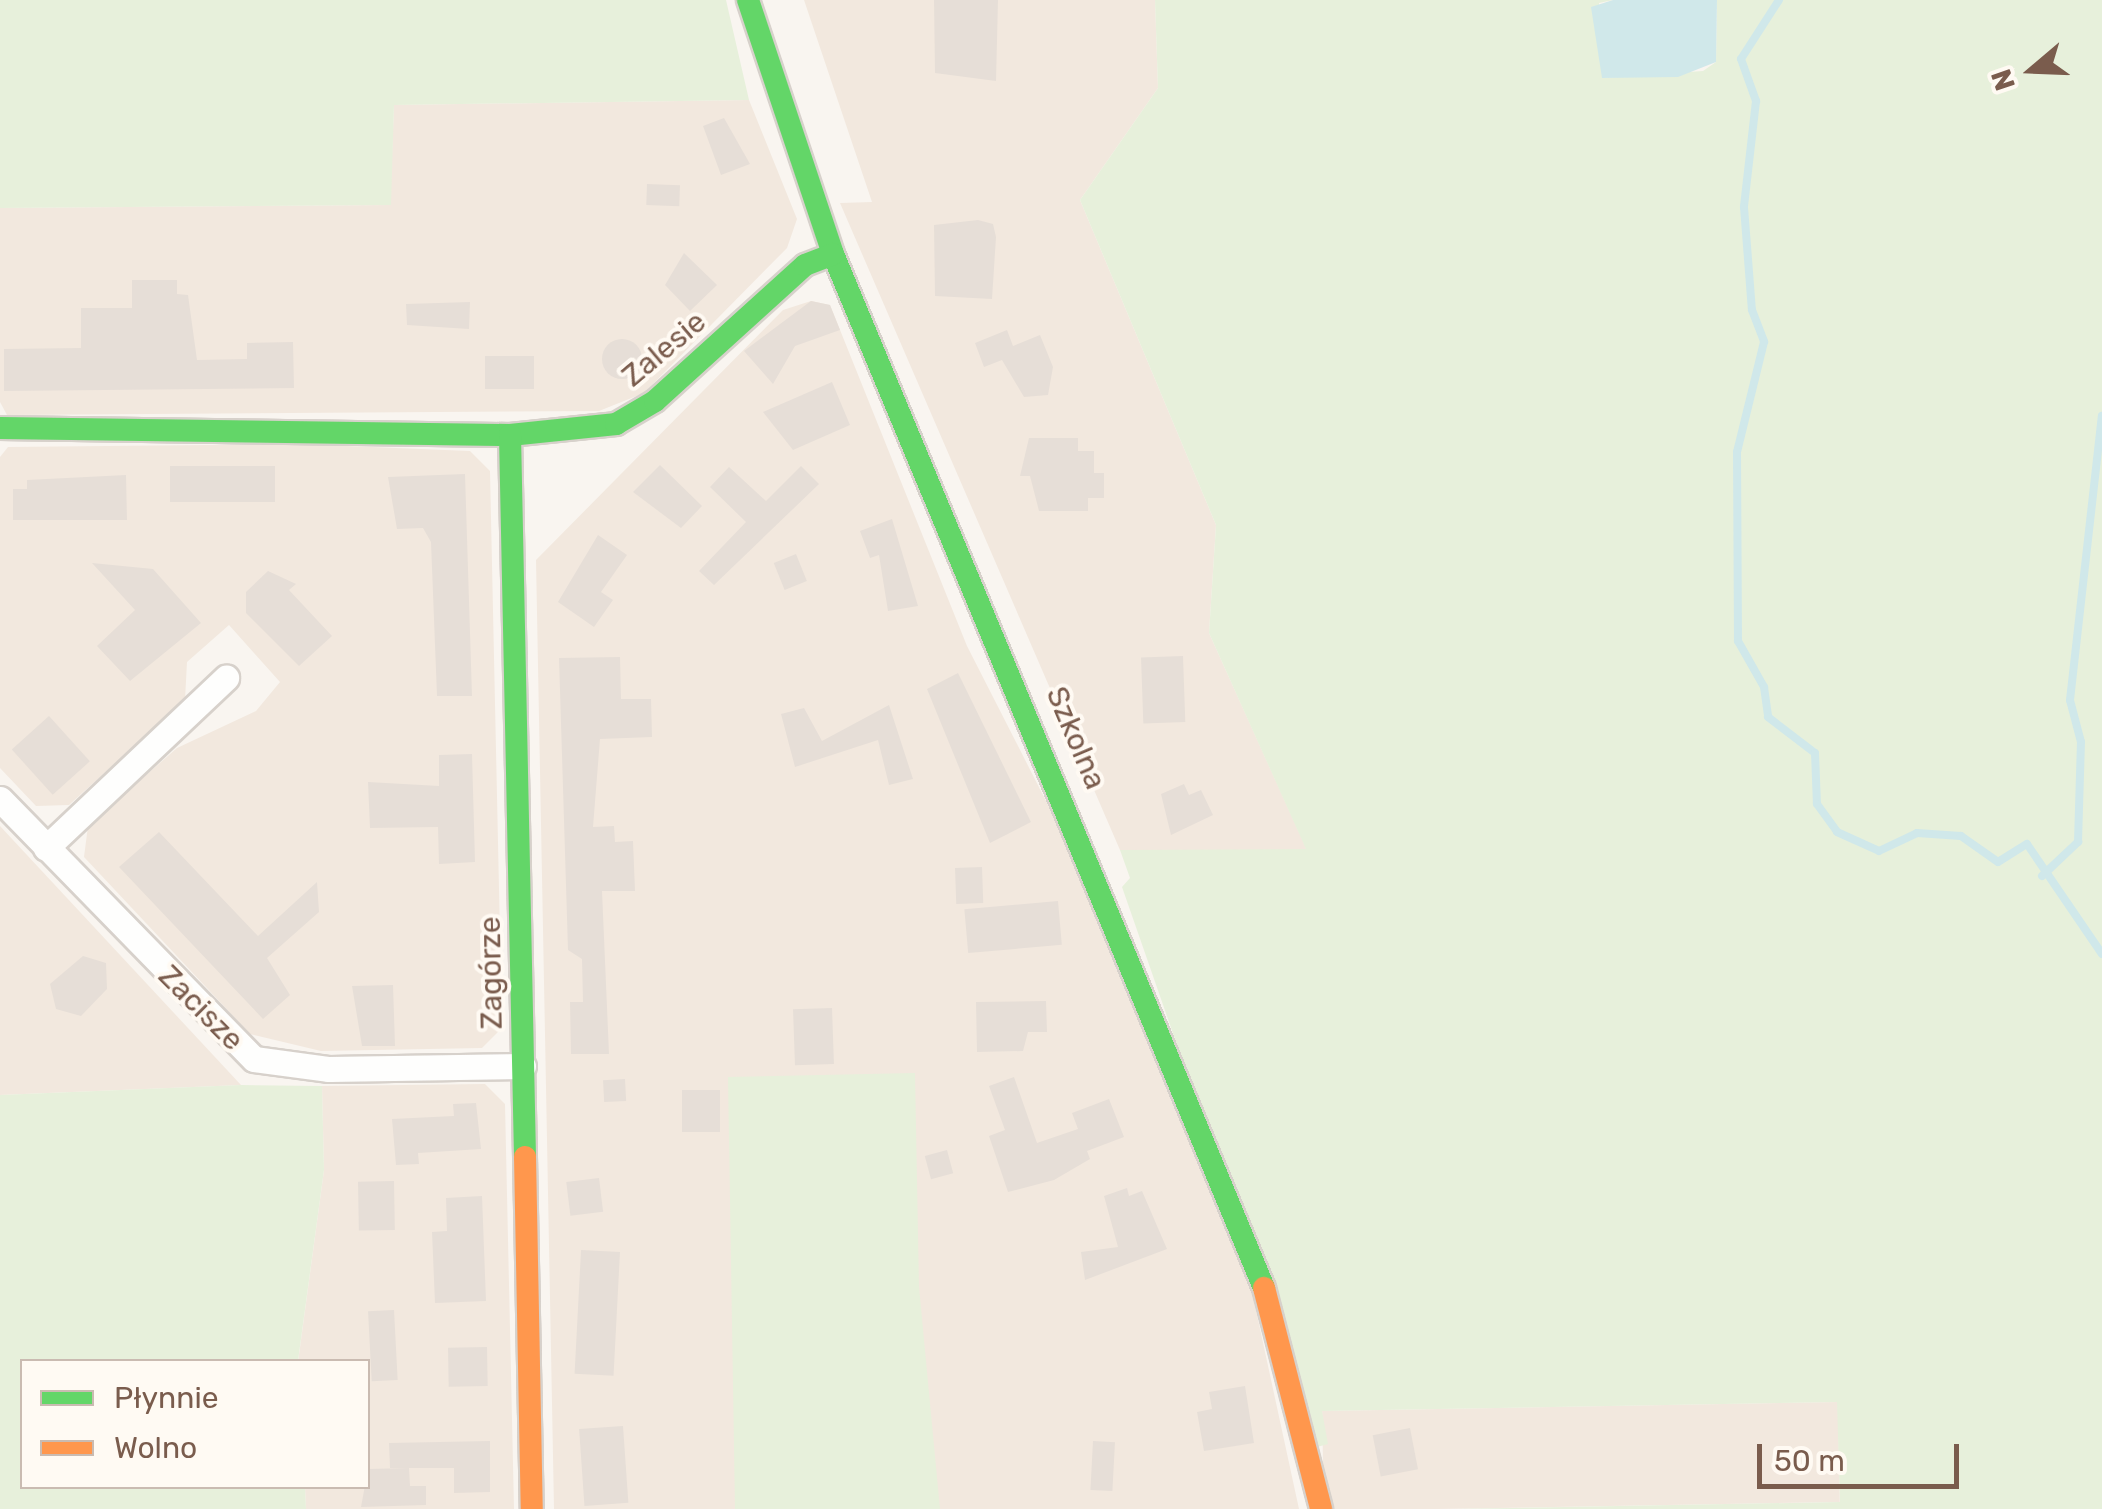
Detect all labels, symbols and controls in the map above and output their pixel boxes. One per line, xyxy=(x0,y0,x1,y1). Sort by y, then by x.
north arrow xyxy=(1982,20,2082,120)
text: N xyxy=(1984,65,2022,95)
street label: Zalesie xyxy=(615,304,713,394)
street label: Szkolna xyxy=(1038,681,1114,795)
street label: Zagórze xyxy=(472,916,510,1030)
street label: Zacisze xyxy=(151,958,251,1058)
legend xyxy=(20,1359,370,1489)
text: Płynnie xyxy=(114,1380,219,1416)
scale bar xyxy=(1762,1424,1964,1486)
text: Wolno xyxy=(114,1430,197,1466)
text: 50 m xyxy=(1774,1443,1845,1479)

